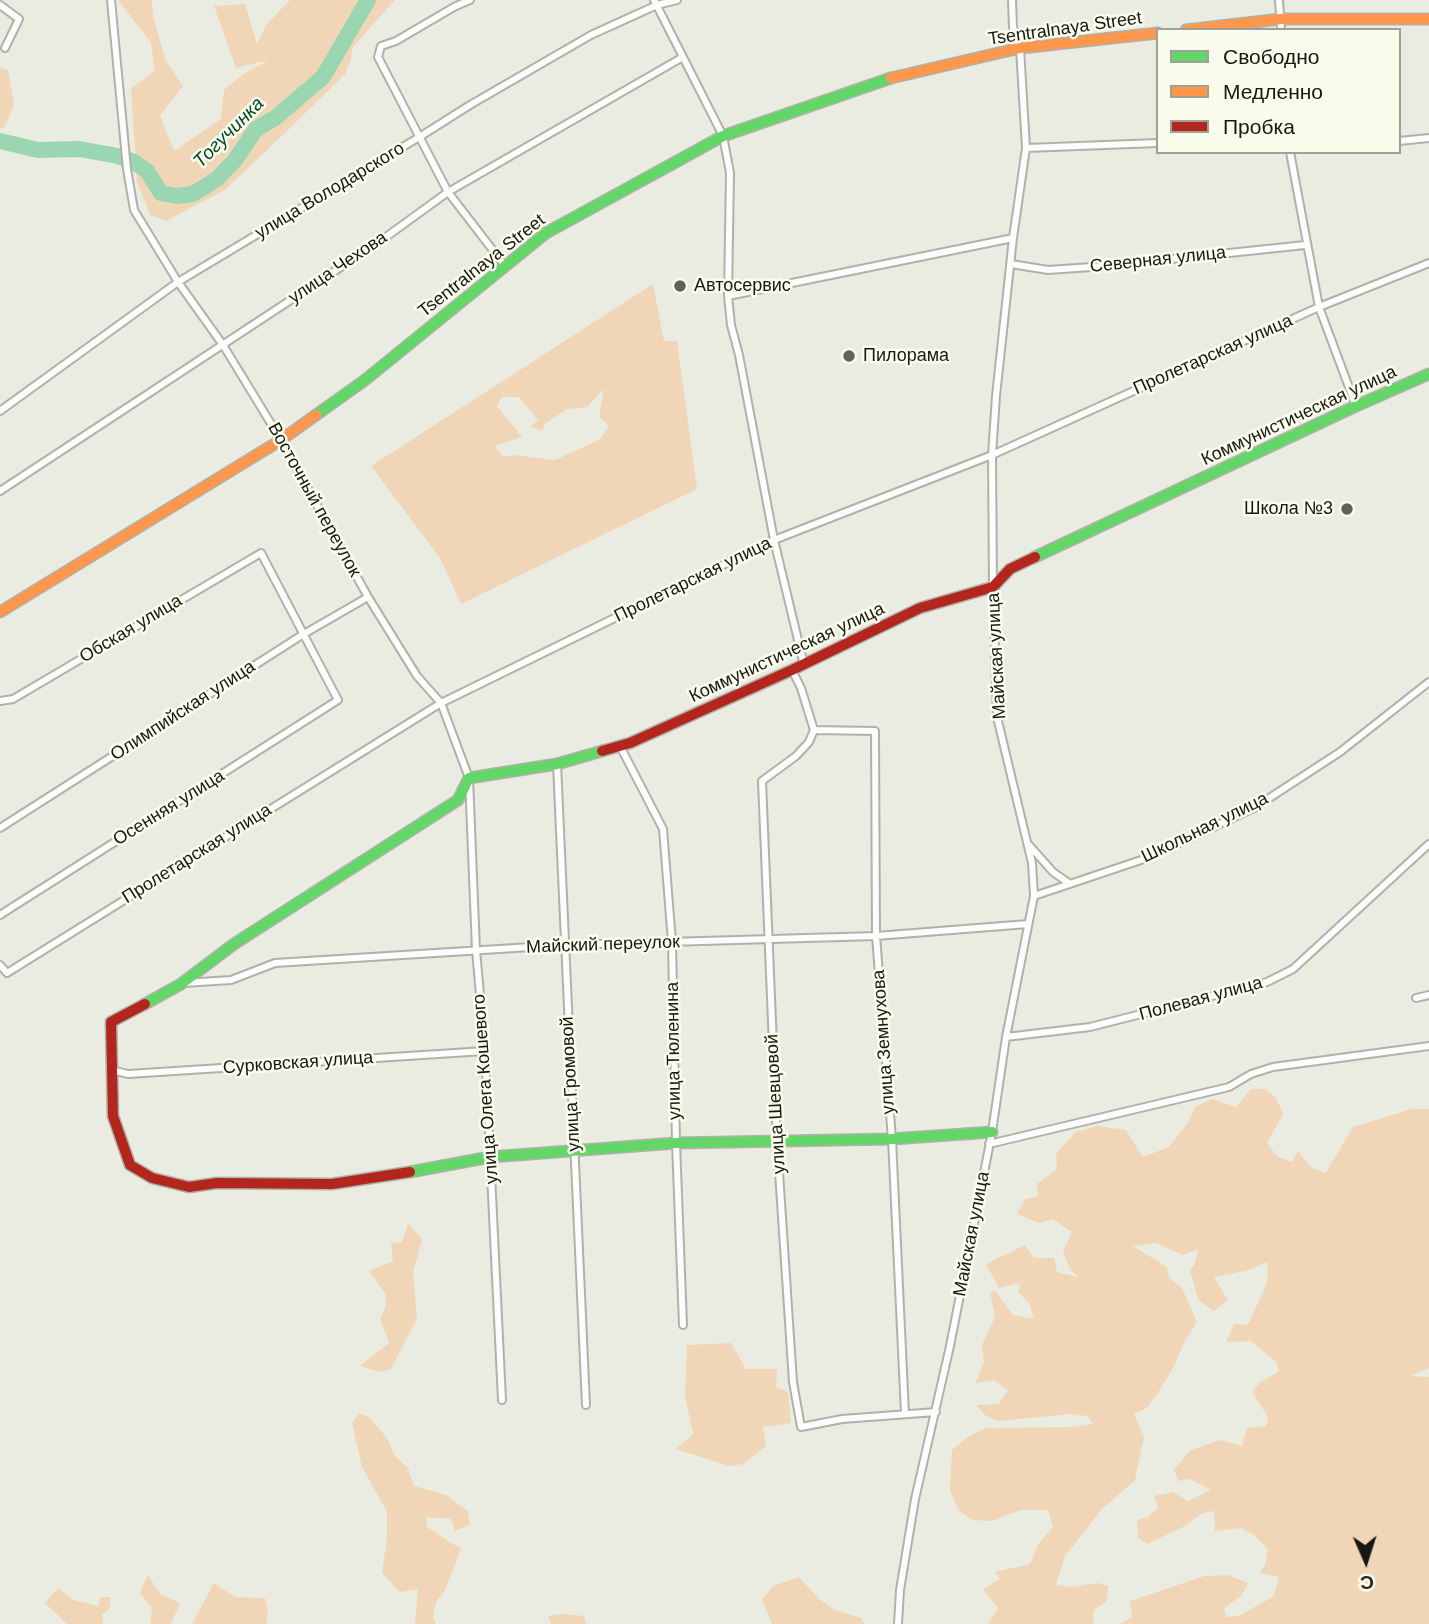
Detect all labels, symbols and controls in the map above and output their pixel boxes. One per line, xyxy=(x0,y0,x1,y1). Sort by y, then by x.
street label: Tsentralnaya Street xyxy=(987,8,1143,50)
legend xyxy=(1156,28,1401,154)
text: Свободно xyxy=(1223,45,1320,68)
text: Медленно xyxy=(1223,80,1323,103)
water label: Тогучинка xyxy=(189,93,269,173)
text: Пробка xyxy=(1223,115,1295,138)
street label: улица Володарского xyxy=(251,138,409,244)
street label: Tsentralnaya Street xyxy=(414,210,550,322)
street label: улица Чехова xyxy=(285,227,391,309)
street label: Северная улица xyxy=(1089,242,1227,278)
place label: Автосервис xyxy=(694,275,791,297)
marker: Автосервис xyxy=(672,278,688,294)
street label: Пролетарская улица xyxy=(1130,310,1296,400)
place label: Пилорама xyxy=(863,345,949,367)
marker: Пилорама xyxy=(841,348,857,364)
street label: Коммунистическая улица xyxy=(1198,361,1400,471)
street label: Восточный переулок xyxy=(263,419,365,581)
place label: Школа №3 xyxy=(1244,498,1333,520)
marker: Школа №3 xyxy=(1339,501,1355,517)
street label: Пролетарская улица xyxy=(611,533,775,627)
street label: Обская улица xyxy=(76,590,186,668)
street label: Майская улица xyxy=(983,592,1011,720)
street label: Коммунистическая улица xyxy=(686,598,888,708)
street label: Олимпийская улица xyxy=(107,656,259,766)
street label: Осенняя улица xyxy=(109,765,229,851)
street label: Школьная улица xyxy=(1138,788,1272,868)
street label: Пролетарская улица xyxy=(118,799,276,909)
street label: Майский переулок xyxy=(526,932,680,958)
street label: улица Земнухова xyxy=(868,969,900,1115)
street label: Полевая улица xyxy=(1137,972,1265,1026)
street label: улица Тюленина xyxy=(662,982,686,1120)
street label: улица Олега Кошевого xyxy=(469,993,503,1185)
street label: улица Громовой xyxy=(557,1016,585,1152)
street label: улица Шевцовой xyxy=(762,1033,790,1175)
street label: Сурковская улица xyxy=(222,1047,374,1079)
street label: Майская улица xyxy=(949,1170,995,1298)
north arrow xyxy=(1331,1526,1401,1596)
text: С xyxy=(1360,1572,1375,1593)

